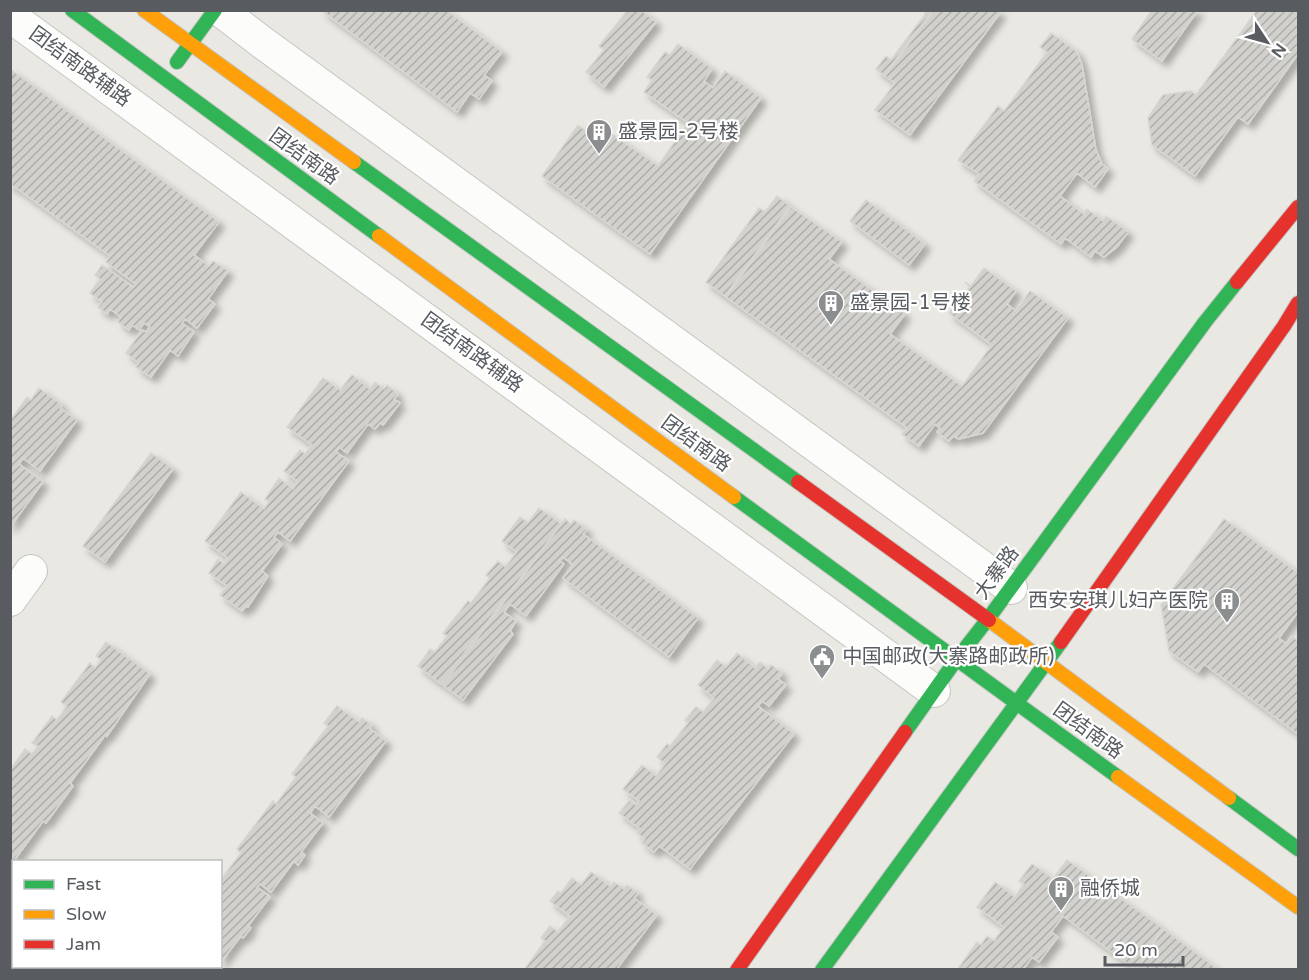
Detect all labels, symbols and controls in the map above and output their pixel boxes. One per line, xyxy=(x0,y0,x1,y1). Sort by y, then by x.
north arrow xyxy=(1237,12,1297,72)
street label: 团结南路辅路 xyxy=(24,22,136,112)
text: N xyxy=(1266,39,1290,61)
building icon: 盛景园-2号楼 xyxy=(584,117,614,155)
place label: 盛景园-2号楼 xyxy=(618,120,739,144)
street label: 团结南路 xyxy=(265,124,343,190)
building icon: 盛景园-1号楼 xyxy=(816,288,846,326)
place label: 盛景园-1号楼 xyxy=(850,291,971,315)
street label: 团结南路辅路 xyxy=(416,308,528,398)
street label: 团结南路 xyxy=(657,411,735,477)
street label: 大寨路 xyxy=(970,542,1024,604)
building icon: 西安安琪儿妇产医院 xyxy=(1212,586,1242,624)
place label: 西安安琪儿妇产医院 xyxy=(1028,589,1208,613)
public building icon: 中国邮政(大寨路邮政所) xyxy=(807,642,837,680)
place label: 中国邮政(大寨路邮政所) xyxy=(842,645,1054,669)
street label: 团结南路 xyxy=(1049,698,1127,764)
legend xyxy=(12,860,222,968)
text: Fast xyxy=(66,873,101,895)
building icon: 融侨城 xyxy=(1046,874,1076,912)
place label: 融侨城 xyxy=(1080,877,1140,901)
text: Slow xyxy=(66,903,107,925)
scale bar xyxy=(1105,929,1183,967)
text: Jam xyxy=(66,933,101,955)
text: 20 m xyxy=(1114,939,1158,961)

